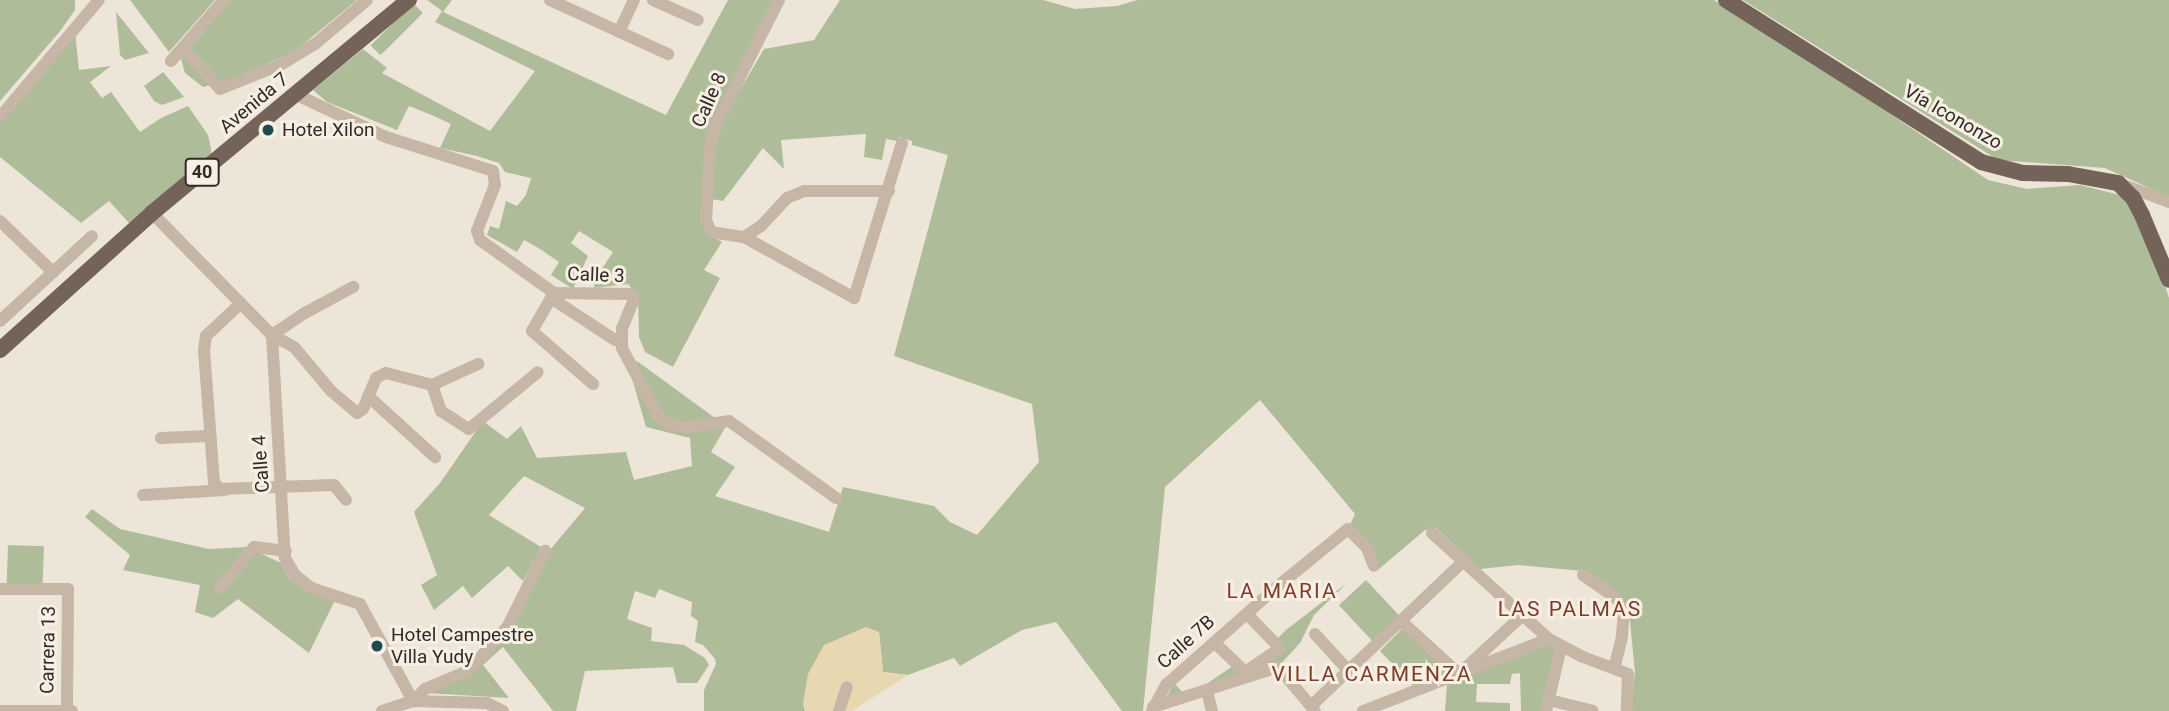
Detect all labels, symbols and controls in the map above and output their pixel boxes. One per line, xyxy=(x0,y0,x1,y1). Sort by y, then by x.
street label: Avenida 7 xyxy=(215,68,293,138)
street label: Calle 8 xyxy=(687,69,731,131)
street label: Vía Icononzo xyxy=(1900,80,2006,154)
place label: Hotel Xilon xyxy=(282,119,374,141)
marker: Hotel Xilon xyxy=(260,122,276,138)
road number: 40 xyxy=(184,158,220,187)
street label: Calle 3 xyxy=(567,263,625,287)
street label: Calle 4 xyxy=(248,435,274,493)
district label: LA MARIA xyxy=(1227,578,1337,604)
district label: LAS PALMAS xyxy=(1499,596,1641,622)
street label: Carrera 13 xyxy=(36,606,60,694)
street label: Calle 7B xyxy=(1153,610,1219,674)
place label: Hotel Campestre Villa Yudy xyxy=(391,624,533,668)
marker: Hotel Campestre Villa Yudy xyxy=(369,638,385,654)
district label: VILLA CARMENZA xyxy=(1273,661,1471,687)

